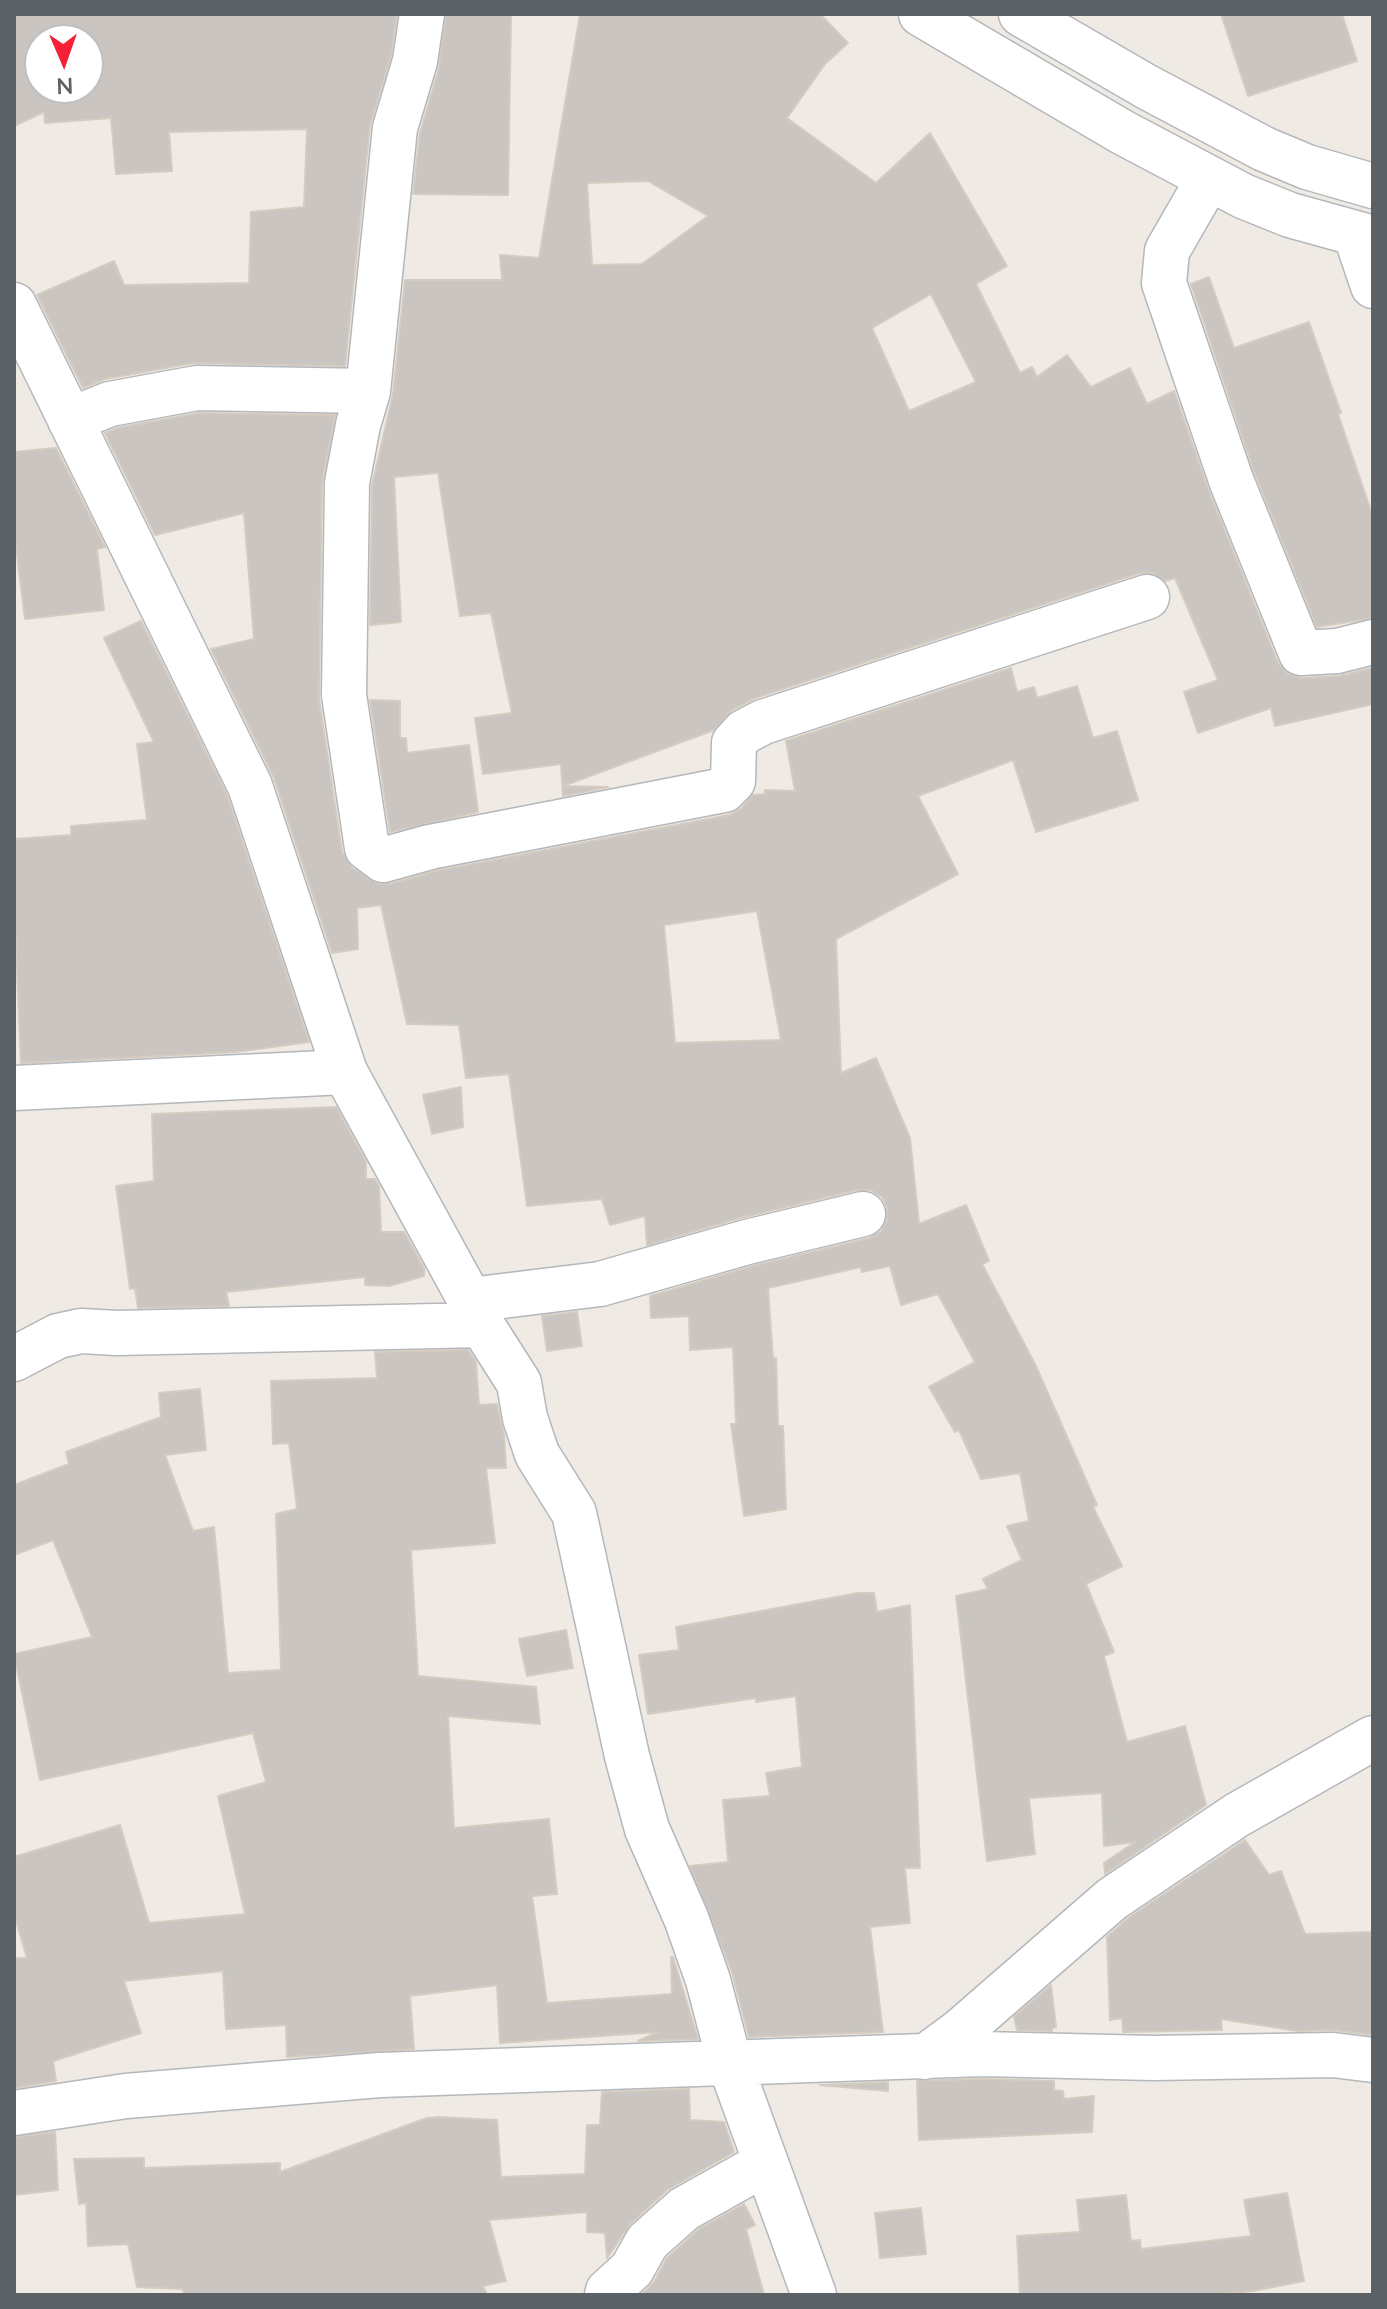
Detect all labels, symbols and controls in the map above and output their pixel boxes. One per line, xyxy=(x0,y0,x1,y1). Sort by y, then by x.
north arrow xyxy=(24,24,104,104)
text: N xyxy=(56,73,74,100)

